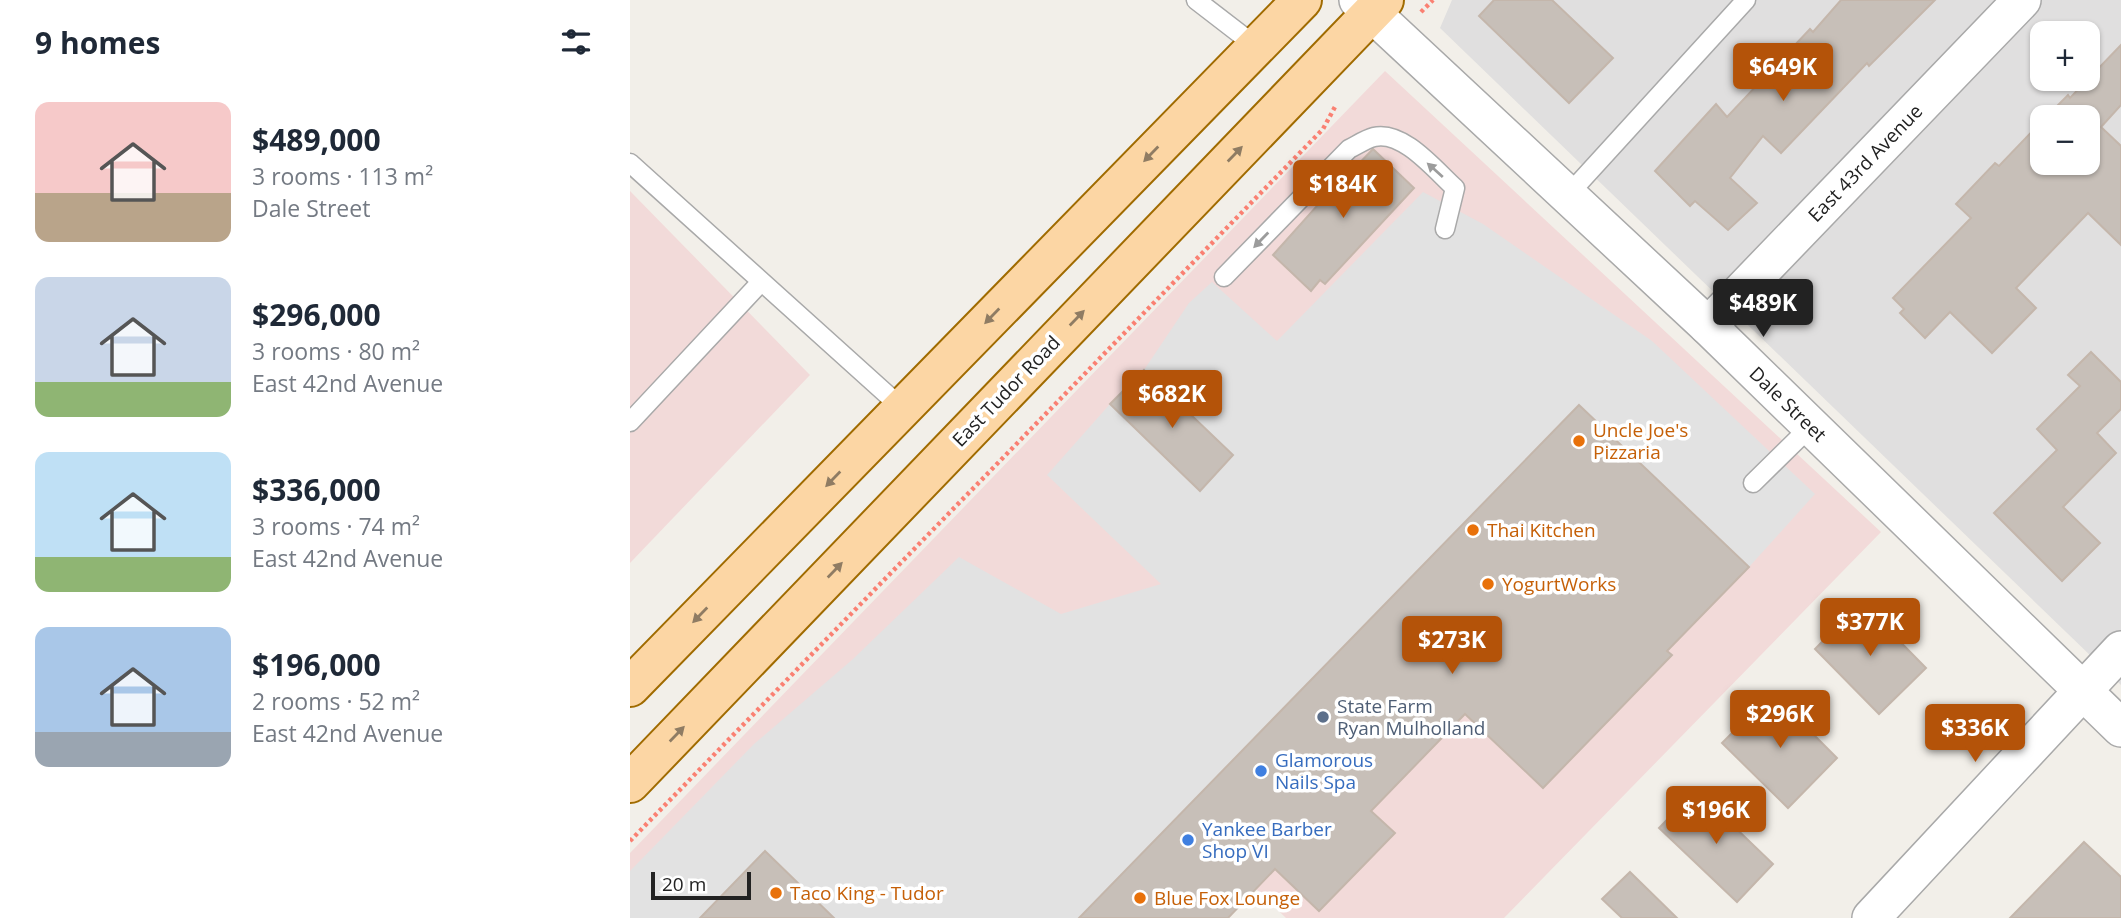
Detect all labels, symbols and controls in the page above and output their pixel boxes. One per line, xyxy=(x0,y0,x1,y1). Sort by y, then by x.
map controls xyxy=(2030,21,2100,175)
button: + xyxy=(2030,21,2100,91)
text: 9 homes xyxy=(35,22,160,63)
icon: filters xyxy=(557,23,595,61)
pin: $649K xyxy=(1734,43,1832,103)
text: $649K xyxy=(1749,50,1817,82)
street label: East 43rd Avenue xyxy=(1802,99,1928,227)
button: − xyxy=(2030,105,2100,175)
text: $489,000 xyxy=(252,119,381,160)
icon: home xyxy=(91,130,175,214)
one-way arrow xyxy=(1144,145,1160,162)
one-way arrow xyxy=(1227,146,1243,163)
text: 3 rooms · 113 m² xyxy=(252,160,433,192)
pin: $184K xyxy=(1294,160,1392,220)
one-way arrow xyxy=(1427,163,1444,179)
text: $184K xyxy=(1309,167,1377,199)
text: Dale Street xyxy=(252,192,370,224)
one-way arrow xyxy=(1252,231,1269,248)
pin: $489K xyxy=(1714,280,1812,339)
text: $489K xyxy=(1729,286,1797,318)
text: $296,000 xyxy=(252,294,381,335)
icon: home xyxy=(91,305,175,389)
one-way arrow xyxy=(985,307,1001,324)
one-way arrow xyxy=(1069,310,1085,327)
street label: East Tudor Road xyxy=(946,330,1066,452)
text: 3 rooms · 80 m² xyxy=(252,335,420,367)
street label: Dale Street xyxy=(1744,361,1832,447)
text: East 42nd Avenue xyxy=(252,367,443,399)
pin: $682K xyxy=(1123,370,1221,430)
text: $682K xyxy=(1138,377,1206,409)
place label: Uncle Joe's Pizzaria xyxy=(1593,417,1688,465)
marker: Uncle Joe's Pizzaria xyxy=(1571,433,1587,449)
text: $336,000 xyxy=(252,469,381,510)
one-way arrow xyxy=(825,471,841,487)
icon: home xyxy=(91,480,175,564)
text: 3 rooms · 74 m² xyxy=(252,510,420,542)
place label: Thai Kitchen xyxy=(1487,517,1596,543)
marker: Thai Kitchen xyxy=(1465,522,1481,538)
text: East 42nd Avenue xyxy=(252,542,443,574)
one-way arrow xyxy=(826,562,842,579)
place label: YogurtWorks xyxy=(1502,571,1616,597)
marker: YogurtWorks xyxy=(1480,576,1496,592)
pin: $377K xyxy=(1821,598,1919,658)
text: $377K xyxy=(1836,605,1904,637)
one-way arrow xyxy=(692,606,708,623)
pin: $273K xyxy=(1403,616,1501,676)
text: $273K xyxy=(1418,623,1486,655)
text: $196,000 xyxy=(252,644,381,685)
icon: home xyxy=(91,655,175,739)
text: 2 rooms · 52 m² xyxy=(252,685,420,717)
pin: $296K xyxy=(1731,690,1829,750)
place label: State Farm Ryan Mulholland xyxy=(1337,693,1485,741)
text: $296K xyxy=(1746,697,1814,729)
pin: $336K xyxy=(1926,704,2024,764)
marker: State Farm Ryan Mulholland xyxy=(1315,709,1331,725)
text: $336K xyxy=(1941,711,2009,743)
text: East 42nd Avenue xyxy=(252,717,443,749)
one-way arrow xyxy=(669,726,685,743)
place label: Glamorous Nails Spa xyxy=(1275,747,1373,795)
marker: Glamorous Nails Spa xyxy=(1253,763,1269,779)
pin: $196K xyxy=(1667,786,1765,846)
text: $196K xyxy=(1682,793,1750,825)
place label: Yankee Barber Shop VI xyxy=(1202,816,1332,864)
marker: Yankee Barber Shop VI xyxy=(1180,832,1196,848)
scale bar xyxy=(651,869,751,901)
text: 20 m xyxy=(662,871,706,897)
place label: Taco King - Tudor xyxy=(790,880,944,906)
marker: Taco King - Tudor xyxy=(768,885,784,901)
place label: Blue Fox Lounge xyxy=(1154,885,1300,911)
marker: Blue Fox Lounge xyxy=(1132,890,1148,906)

